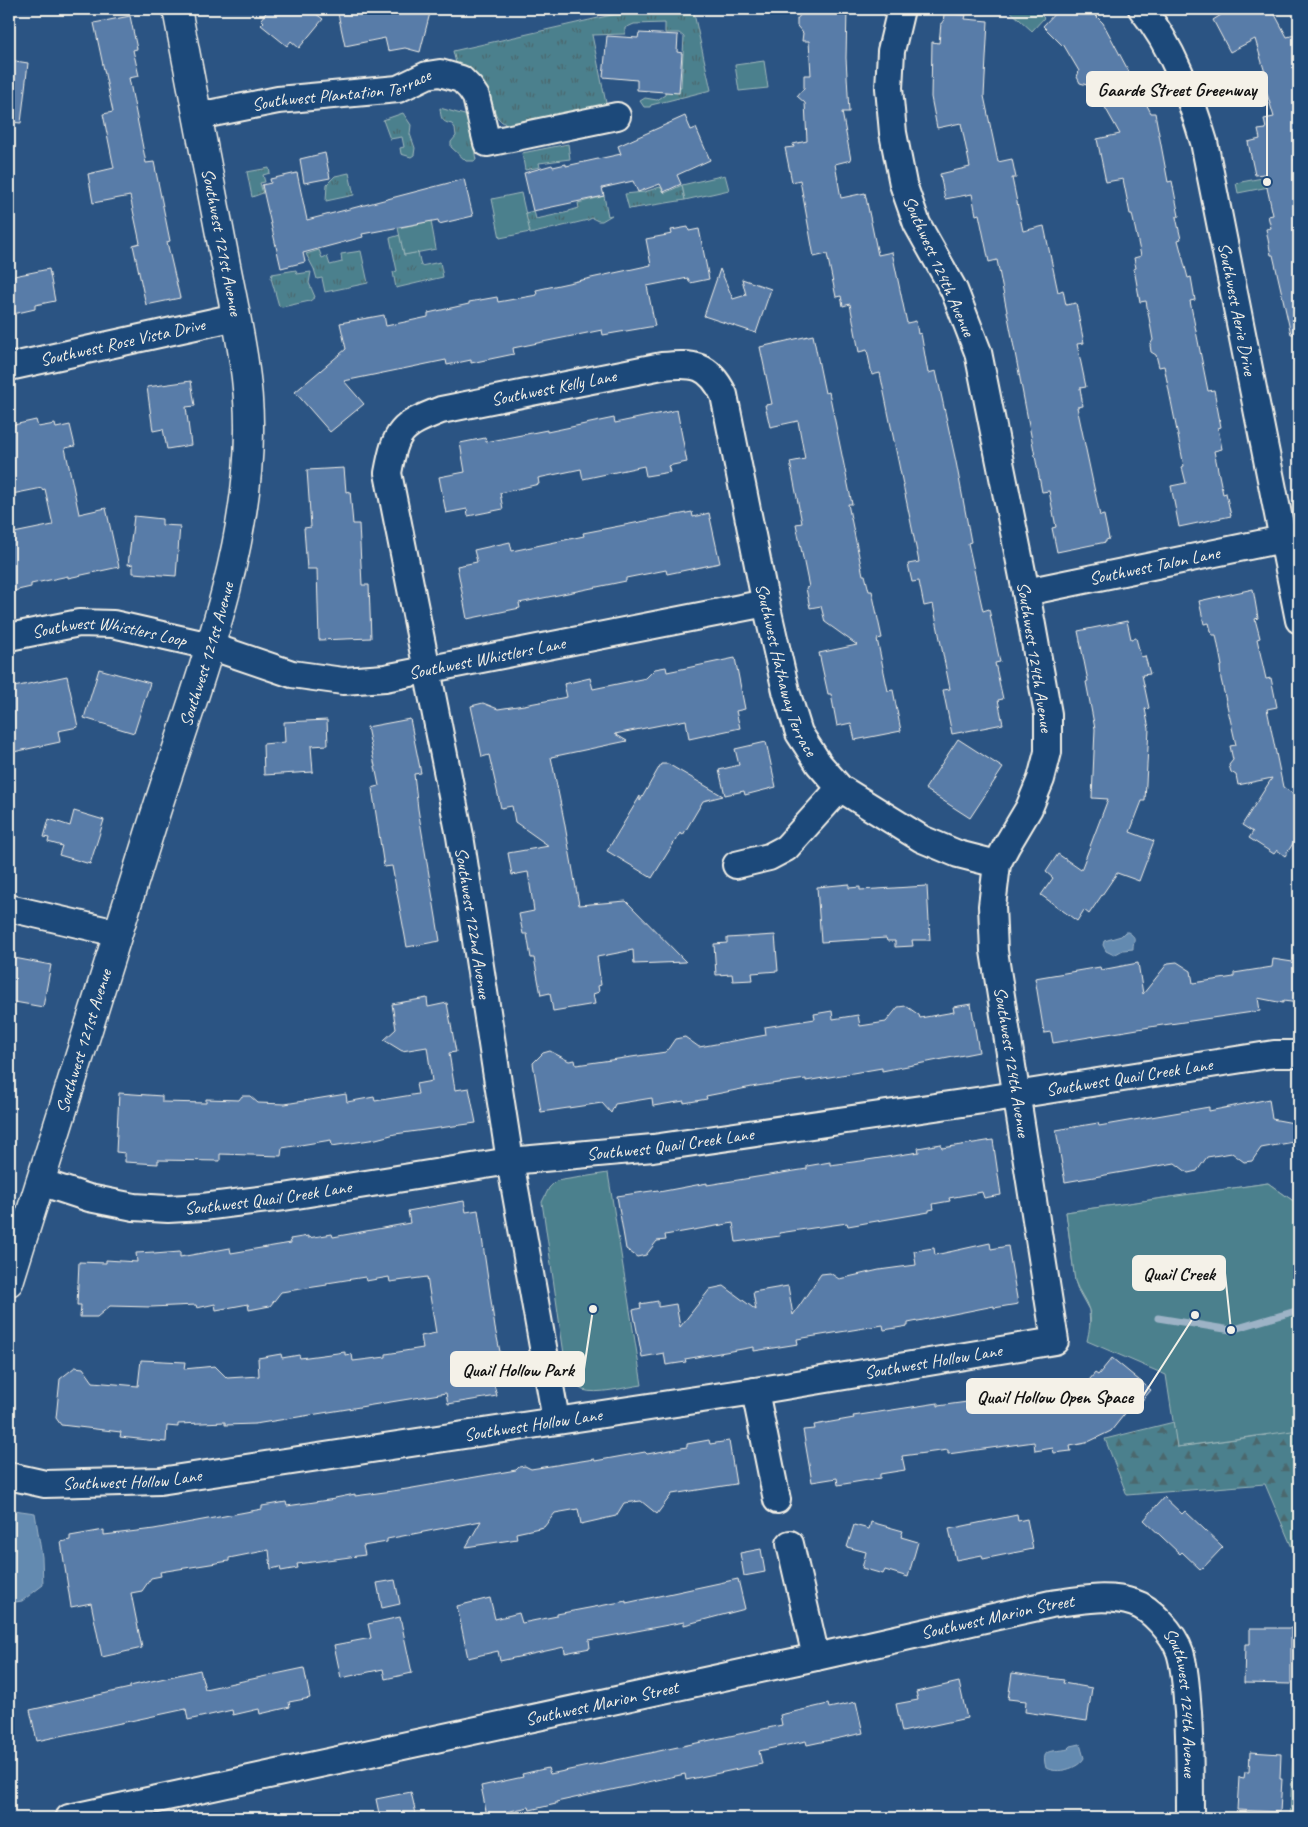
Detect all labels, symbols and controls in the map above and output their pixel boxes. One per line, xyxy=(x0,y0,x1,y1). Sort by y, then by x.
street label: Southwest Plantation Terrace xyxy=(250,63,435,116)
callout: Gaarde Street Greenway xyxy=(1087,72,1267,106)
text: Gaarde Street Greenway xyxy=(1098,78,1259,102)
street label: Southwest 121st Avenue xyxy=(197,167,247,319)
street label: Southwest 124th Avenue xyxy=(898,192,980,341)
street label: Southwest Aerie Drive xyxy=(1213,241,1261,378)
street label: Southwest Rose Vista Drive xyxy=(38,313,208,371)
street label: Southwest Kelly Lane xyxy=(489,364,619,411)
street label: Southwest Talon Lane xyxy=(1087,541,1223,590)
street label: Southwest 121st Avenue xyxy=(174,579,239,729)
street label: Southwest 124th Avenue xyxy=(1012,580,1058,735)
street label: Southwest Hathaway Terrace xyxy=(751,582,823,761)
street label: Southwest Whistlers Loop xyxy=(30,612,190,652)
street label: Southwest Whistlers Lane xyxy=(407,632,568,684)
street label: Southwest 122nd Avenue xyxy=(450,846,496,1001)
street label: Southwest 121st Avenue xyxy=(51,965,117,1116)
street label: Southwest 124th Avenue xyxy=(989,985,1035,1140)
street label: Southwest Quail Creek Lane xyxy=(1044,1053,1215,1101)
street label: Southwest Quail Creek Lane xyxy=(586,1122,756,1165)
street label: Southwest Quail Creek Lane xyxy=(184,1175,354,1219)
callout: Quail Creek xyxy=(1133,1256,1225,1290)
text: Quail Creek xyxy=(1143,1262,1217,1286)
street label: Southwest Hollow Lane xyxy=(862,1339,1004,1384)
callout: Quail Hollow Park xyxy=(451,1352,584,1386)
text: Quail Hollow Park xyxy=(462,1358,576,1382)
callout: Quail Hollow Open Space xyxy=(967,1379,1143,1413)
text: Quail Hollow Open Space xyxy=(977,1385,1135,1409)
street label: Southwest Hollow Lane xyxy=(462,1403,604,1446)
street label: Southwest Hollow Lane xyxy=(62,1464,204,1495)
street label: Southwest Marion Street xyxy=(919,1589,1077,1644)
street label: Southwest 124th Avenue xyxy=(1158,1623,1201,1779)
street label: Southwest Marion Street xyxy=(523,1676,682,1730)

